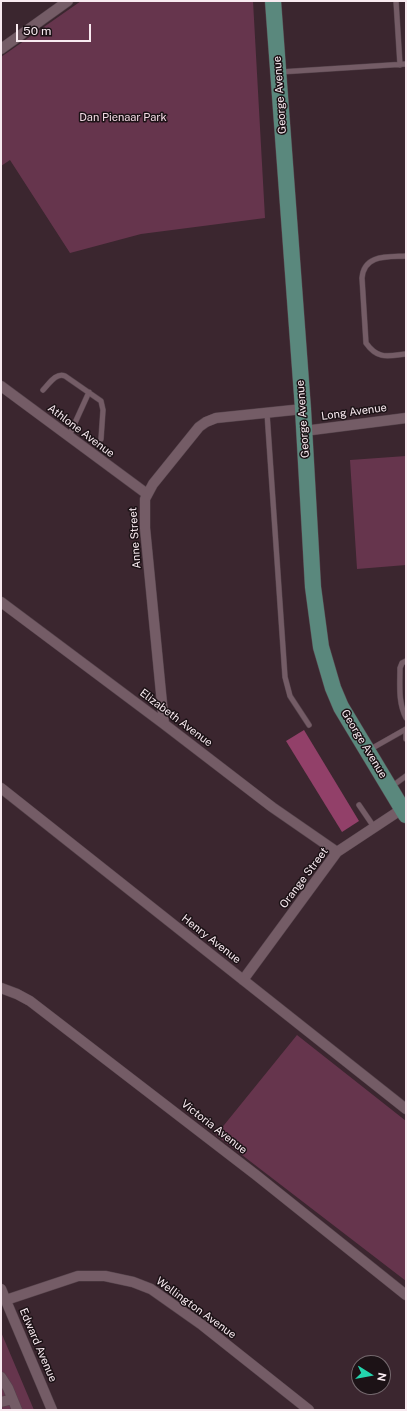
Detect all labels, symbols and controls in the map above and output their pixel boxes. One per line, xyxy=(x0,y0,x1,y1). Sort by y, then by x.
scale bar xyxy=(18,16,93,42)
text: 50 m xyxy=(23,24,51,38)
street label: George Avenue xyxy=(271,56,289,134)
park label: Dan Pienaar Park xyxy=(79,111,167,125)
street label: George Avenue xyxy=(294,380,312,458)
street label: Long Avenue xyxy=(320,401,388,423)
street label: Athlone Avenue xyxy=(45,402,117,460)
street label: Anne Street xyxy=(126,507,144,569)
street label: Elizabeth Avenue xyxy=(137,686,215,750)
street label: George Avenue xyxy=(338,707,390,781)
street label: Orange Street xyxy=(277,845,331,911)
street label: Henry Avenue xyxy=(179,912,243,966)
street label: Victoria Avenue xyxy=(179,1097,249,1157)
street label: Wellington Avenue xyxy=(153,1274,239,1342)
street label: Edward Avenue xyxy=(16,1306,60,1384)
north arrow xyxy=(351,1355,391,1395)
text: N xyxy=(375,1372,389,1382)

